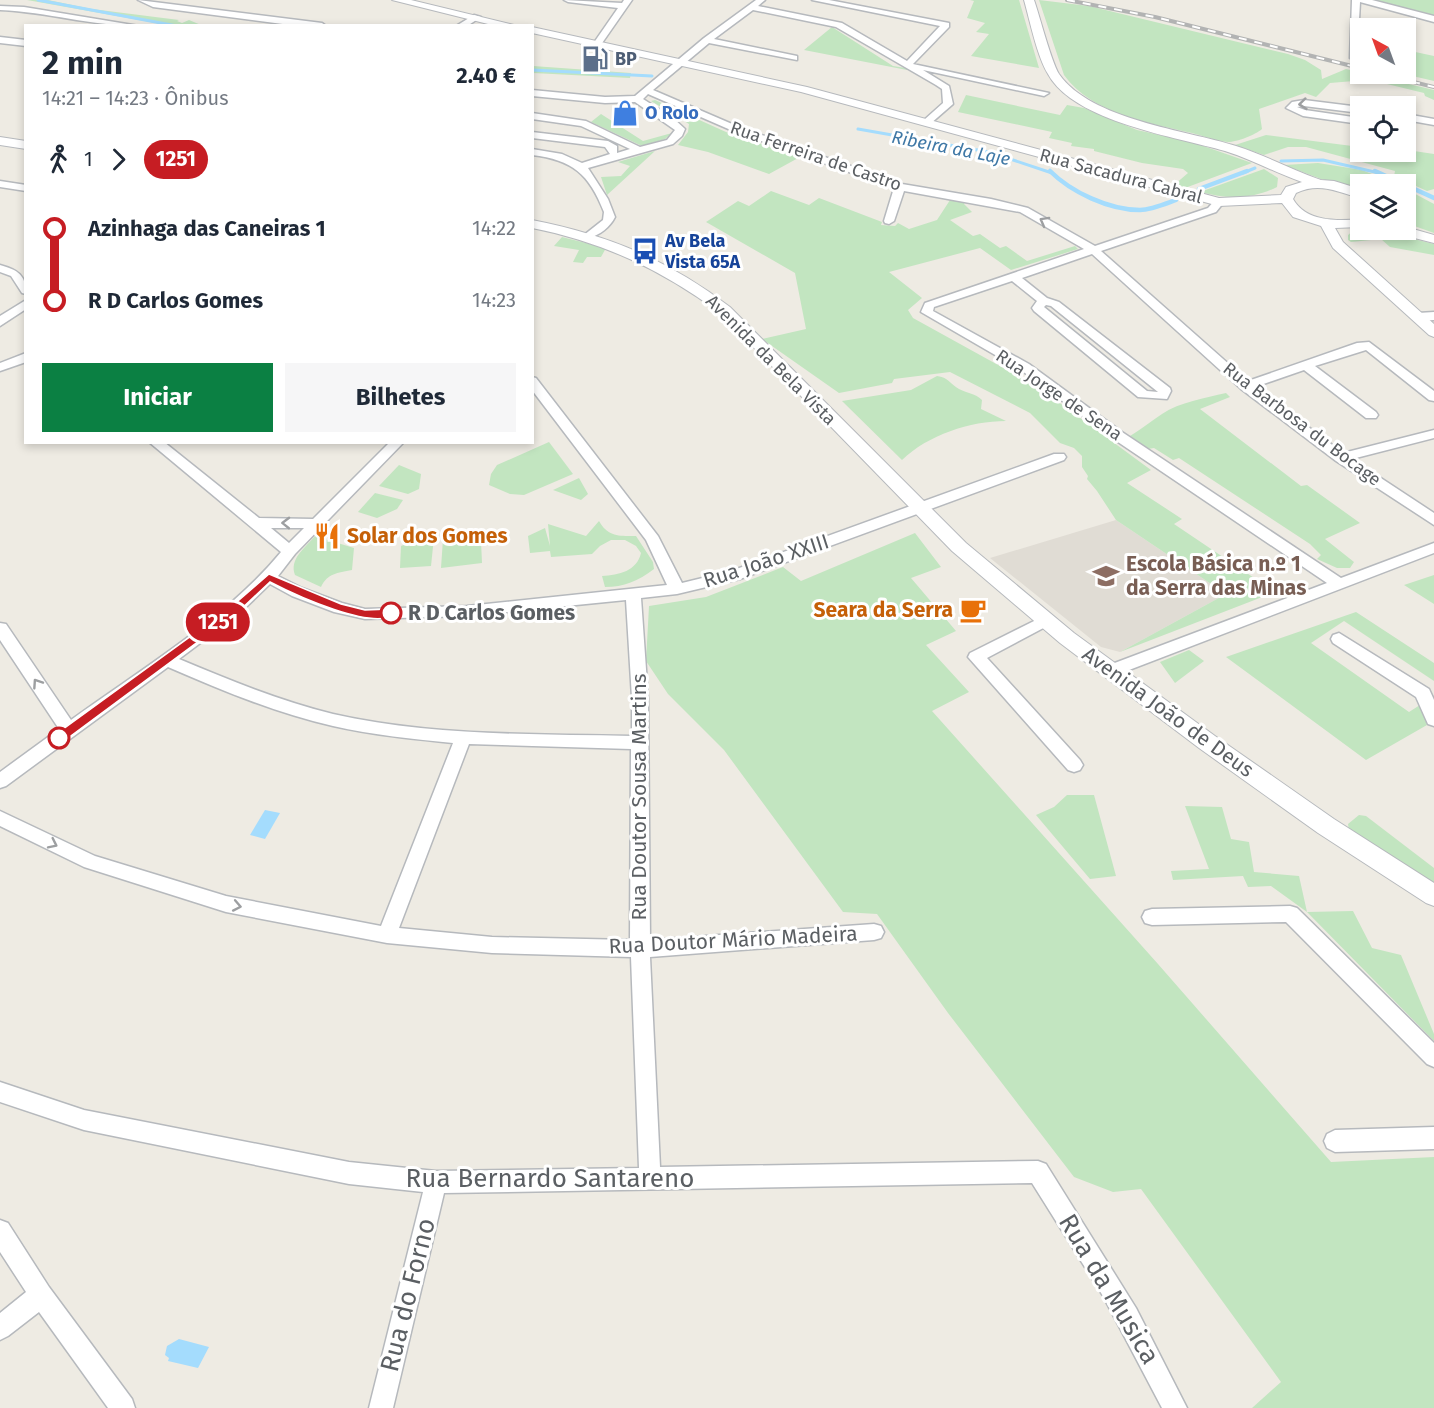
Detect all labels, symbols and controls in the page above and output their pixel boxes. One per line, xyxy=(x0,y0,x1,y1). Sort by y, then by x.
north arrow xyxy=(1350,18,1416,84)
map controls xyxy=(1350,18,1416,240)
text: 2 min xyxy=(42,43,123,83)
fuel station icon: BP xyxy=(580,44,610,74)
place label: BP xyxy=(615,48,637,70)
text: 2.40 € xyxy=(456,62,516,89)
text: 14:21 – 14:23 · Ônibus xyxy=(42,86,229,110)
button: locate xyxy=(1350,96,1416,162)
shop icon: O Rolo xyxy=(610,98,640,128)
one-way arrow xyxy=(1298,98,1308,110)
place label: O Rolo xyxy=(645,102,699,124)
street label: Rua Ferreira de Castro xyxy=(727,116,905,196)
water label: Ribeira da Laje xyxy=(890,126,1012,170)
icon: walk xyxy=(42,143,75,176)
icon: forward xyxy=(102,143,135,176)
street label: Rua Sacadura Cabral xyxy=(1037,144,1205,208)
text: 1251 xyxy=(156,146,196,172)
text: 1 xyxy=(84,147,93,171)
button: layers xyxy=(1350,174,1416,240)
text: Azinhaga das Caneiras 1 xyxy=(88,215,326,242)
text: 14:22 xyxy=(472,216,516,240)
one-way arrow xyxy=(1039,217,1050,228)
place label: Av Bela Vista 65A xyxy=(664,230,741,273)
bus stop icon: Av Bela Vista 65A xyxy=(630,236,660,266)
text: R D Carlos Gomes xyxy=(88,287,263,314)
text: 14:23 xyxy=(472,288,516,312)
street label: Avenida da Bela Vista xyxy=(701,290,841,430)
street label: Rua Jorge de Sena xyxy=(992,345,1126,445)
street label: Rua Barbosa du Bocage xyxy=(1219,357,1385,491)
button: Iniciar xyxy=(42,363,273,432)
button: Bilhetes xyxy=(285,363,516,432)
one-way arrow xyxy=(282,517,291,530)
restaurant icon: Solar dos Gomes xyxy=(312,521,342,551)
place label: Solar dos Gomes xyxy=(347,523,508,549)
street label: Rua João XXIII xyxy=(700,528,832,594)
place label: Escola Básica n.º 1 da Serra das Minas xyxy=(1126,551,1306,601)
school or university icon: Escola Básica n.º 1 da Serra das Minas xyxy=(1091,561,1121,591)
cafe icon: Seara da Serra xyxy=(958,595,988,625)
place label: Seara da Serra xyxy=(814,597,953,623)
place label: R D Carlos Gomes xyxy=(408,600,575,626)
line badge: 1251 xyxy=(176,602,260,642)
marker: R D Carlos Gomes xyxy=(380,602,402,624)
text: 1251 xyxy=(198,609,238,635)
street label: Avenida João de Deus xyxy=(1077,641,1259,783)
street label: Rua Doutor Sousa Martins xyxy=(626,673,652,921)
one-way arrow xyxy=(33,678,44,689)
unlabelled marker xyxy=(48,727,70,749)
one-way arrow xyxy=(46,836,57,848)
one-way arrow xyxy=(231,899,241,912)
street label: Rua Doutor Mário Madeira xyxy=(608,920,858,960)
street label: Rua Bernardo Santareno xyxy=(406,1163,694,1194)
street label: Rua da Musica xyxy=(1052,1208,1166,1370)
street label: Rua do Forno xyxy=(374,1215,442,1375)

